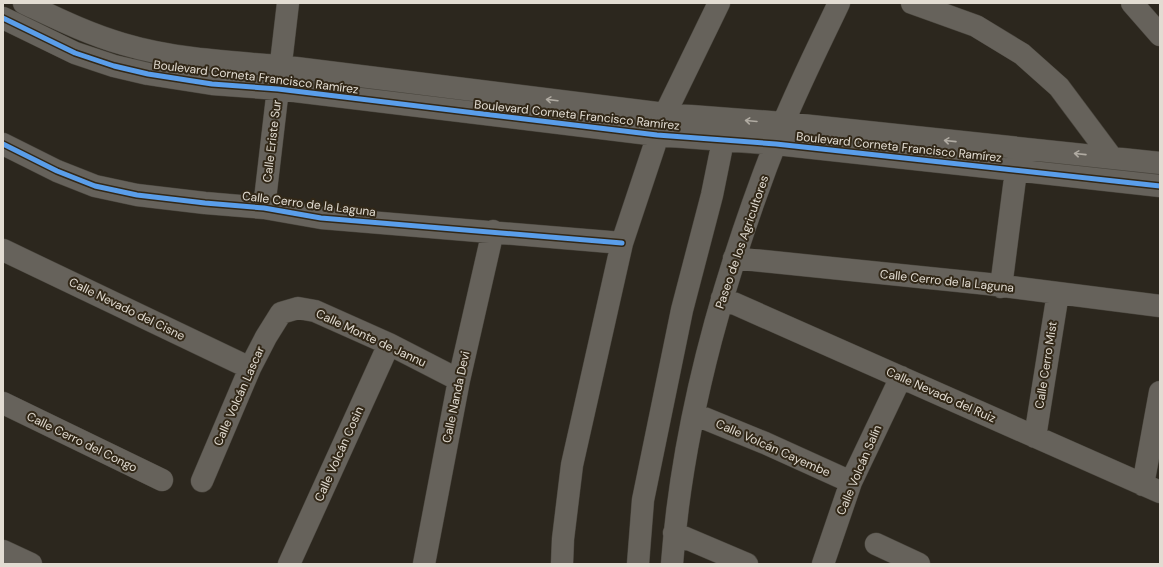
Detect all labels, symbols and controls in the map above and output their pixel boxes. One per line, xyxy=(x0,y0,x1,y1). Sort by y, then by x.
street label: Boulevard Corneta Francisco Ramírez xyxy=(152,56,360,98)
street label: Boulevard Corneta Francisco Ramírez xyxy=(473,96,681,134)
one-way arrow xyxy=(546,96,559,104)
street label: Calle Eriste Sur xyxy=(259,98,285,183)
one-way arrow xyxy=(745,117,758,125)
street label: Boulevard Corneta Francisco Ramírez xyxy=(795,128,1003,166)
one-way arrow xyxy=(944,137,957,145)
one-way arrow xyxy=(1073,151,1086,158)
street label: Paseo de los Agricultores xyxy=(712,173,772,311)
street label: Calle Cerro de la Laguna xyxy=(241,188,377,220)
street label: Calle Cerro de la Laguna xyxy=(879,266,1015,296)
street label: Calle Nevado del Cisne xyxy=(66,274,188,344)
street label: Calle Monte de Jannu xyxy=(313,305,429,371)
street label: Calle Cerro Mist xyxy=(1031,320,1061,410)
street label: Calle Volcán Lascar xyxy=(210,343,268,448)
street label: Calle Nanda Devi xyxy=(438,350,474,444)
street label: Calle Nevado del Ruiz xyxy=(884,364,998,426)
street label: Calle Volcán Cosin xyxy=(311,404,367,504)
street label: Calle Cerro del Congo xyxy=(24,408,140,476)
street label: Calle Volcán Cayembe xyxy=(713,415,833,481)
street label: Calle Volcán Salín xyxy=(833,422,885,518)

